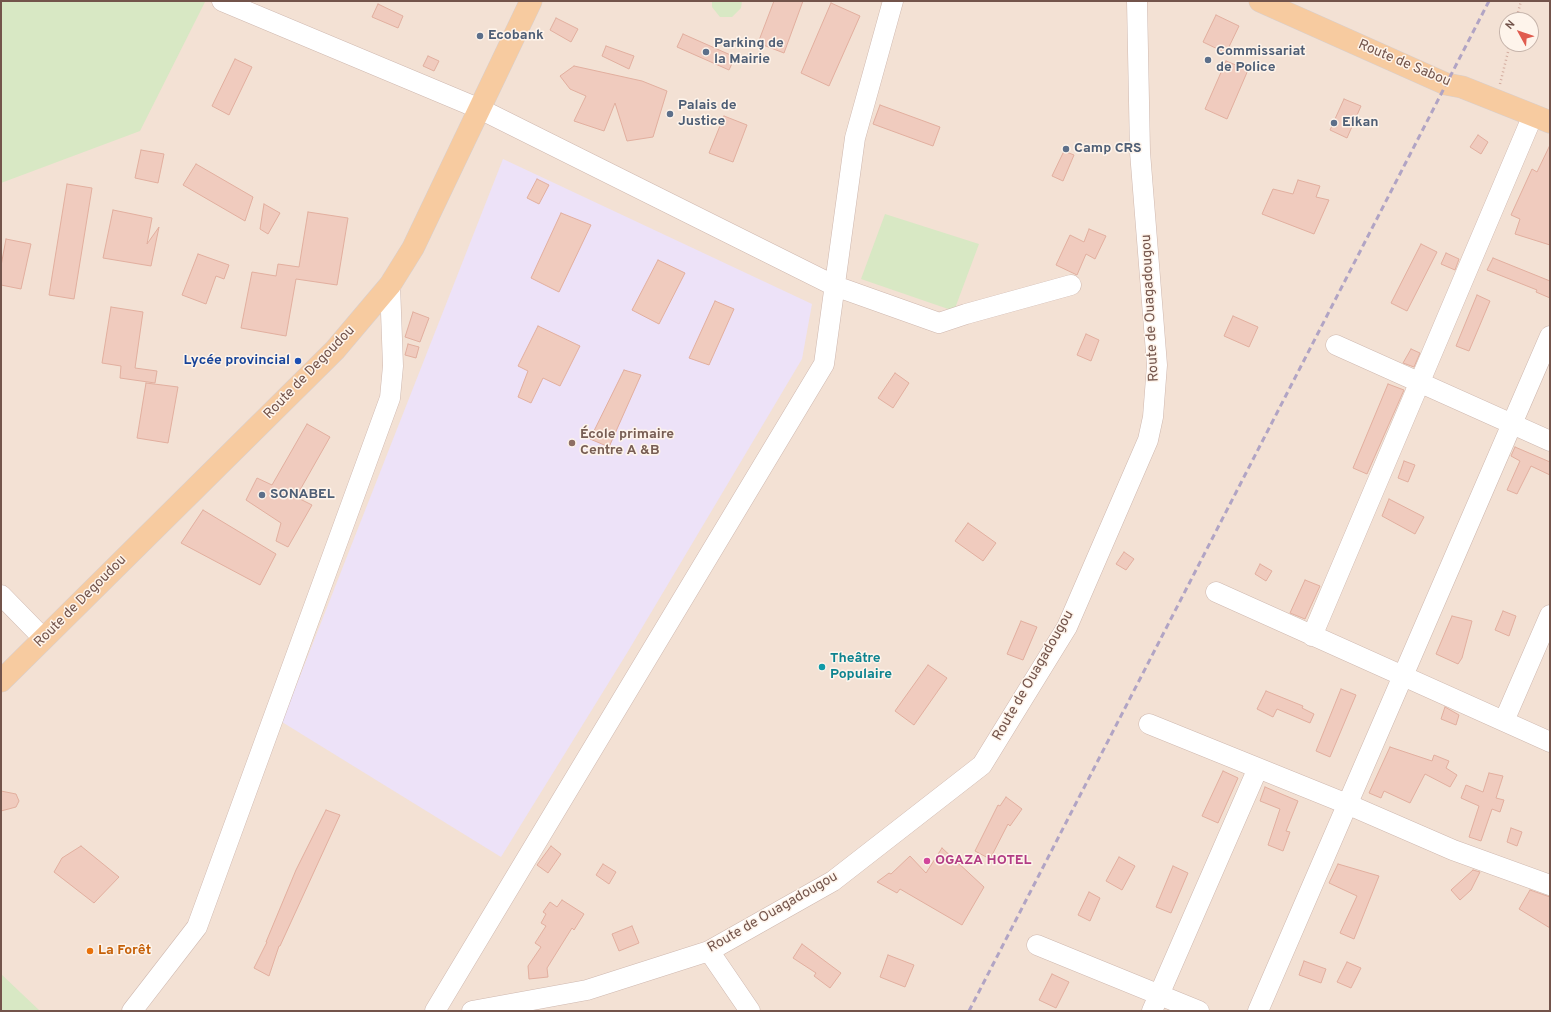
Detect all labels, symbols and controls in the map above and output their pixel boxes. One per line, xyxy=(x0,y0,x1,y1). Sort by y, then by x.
north arrow xyxy=(1499,12,1539,52)
text: N xyxy=(1503,17,1518,32)
place label: Ecobank xyxy=(488,28,544,44)
marker: Ecobank xyxy=(475,31,485,41)
place label: Parking de la Mairie xyxy=(714,36,784,68)
street label: Route de Sabou xyxy=(1355,37,1453,91)
place label: Commissariat de Police xyxy=(1216,44,1306,76)
marker: Parking de la Mairie xyxy=(701,47,711,57)
marker: Commissariat de Police xyxy=(1203,55,1213,65)
place label: Palais de Justice xyxy=(678,98,737,130)
marker: Palais de Justice xyxy=(665,109,675,119)
place label: Elkan xyxy=(1342,115,1379,131)
marker: Elkan xyxy=(1329,118,1339,128)
place label: Camp CRS xyxy=(1074,141,1142,157)
marker: Camp CRS xyxy=(1061,144,1071,154)
street label: Route de Ouagadougou xyxy=(1139,234,1163,382)
street label: Route de Degoudou xyxy=(261,323,359,423)
place label: Lycée provincial xyxy=(183,353,290,369)
marker: Lycée provincial xyxy=(293,356,303,366)
place label: École primaire Centre A &B xyxy=(580,427,674,460)
marker: École primaire Centre A &B xyxy=(567,438,577,448)
place label: SONABEL xyxy=(270,487,335,503)
marker: SONABEL xyxy=(257,490,267,500)
street label: Route de Degoudou xyxy=(31,552,131,652)
street label: Route de Ouagadougou xyxy=(990,608,1078,744)
place label: Theâtre Populaire xyxy=(830,651,892,684)
marker: Theâtre Populaire xyxy=(817,662,827,672)
place label: OGAZA HOTEL xyxy=(935,853,1031,869)
marker: OGAZA HOTEL xyxy=(922,856,932,866)
street label: Route de Ouagadougou xyxy=(705,869,841,957)
place label: La Forêt xyxy=(98,943,151,959)
marker: La Forêt xyxy=(85,946,95,956)

